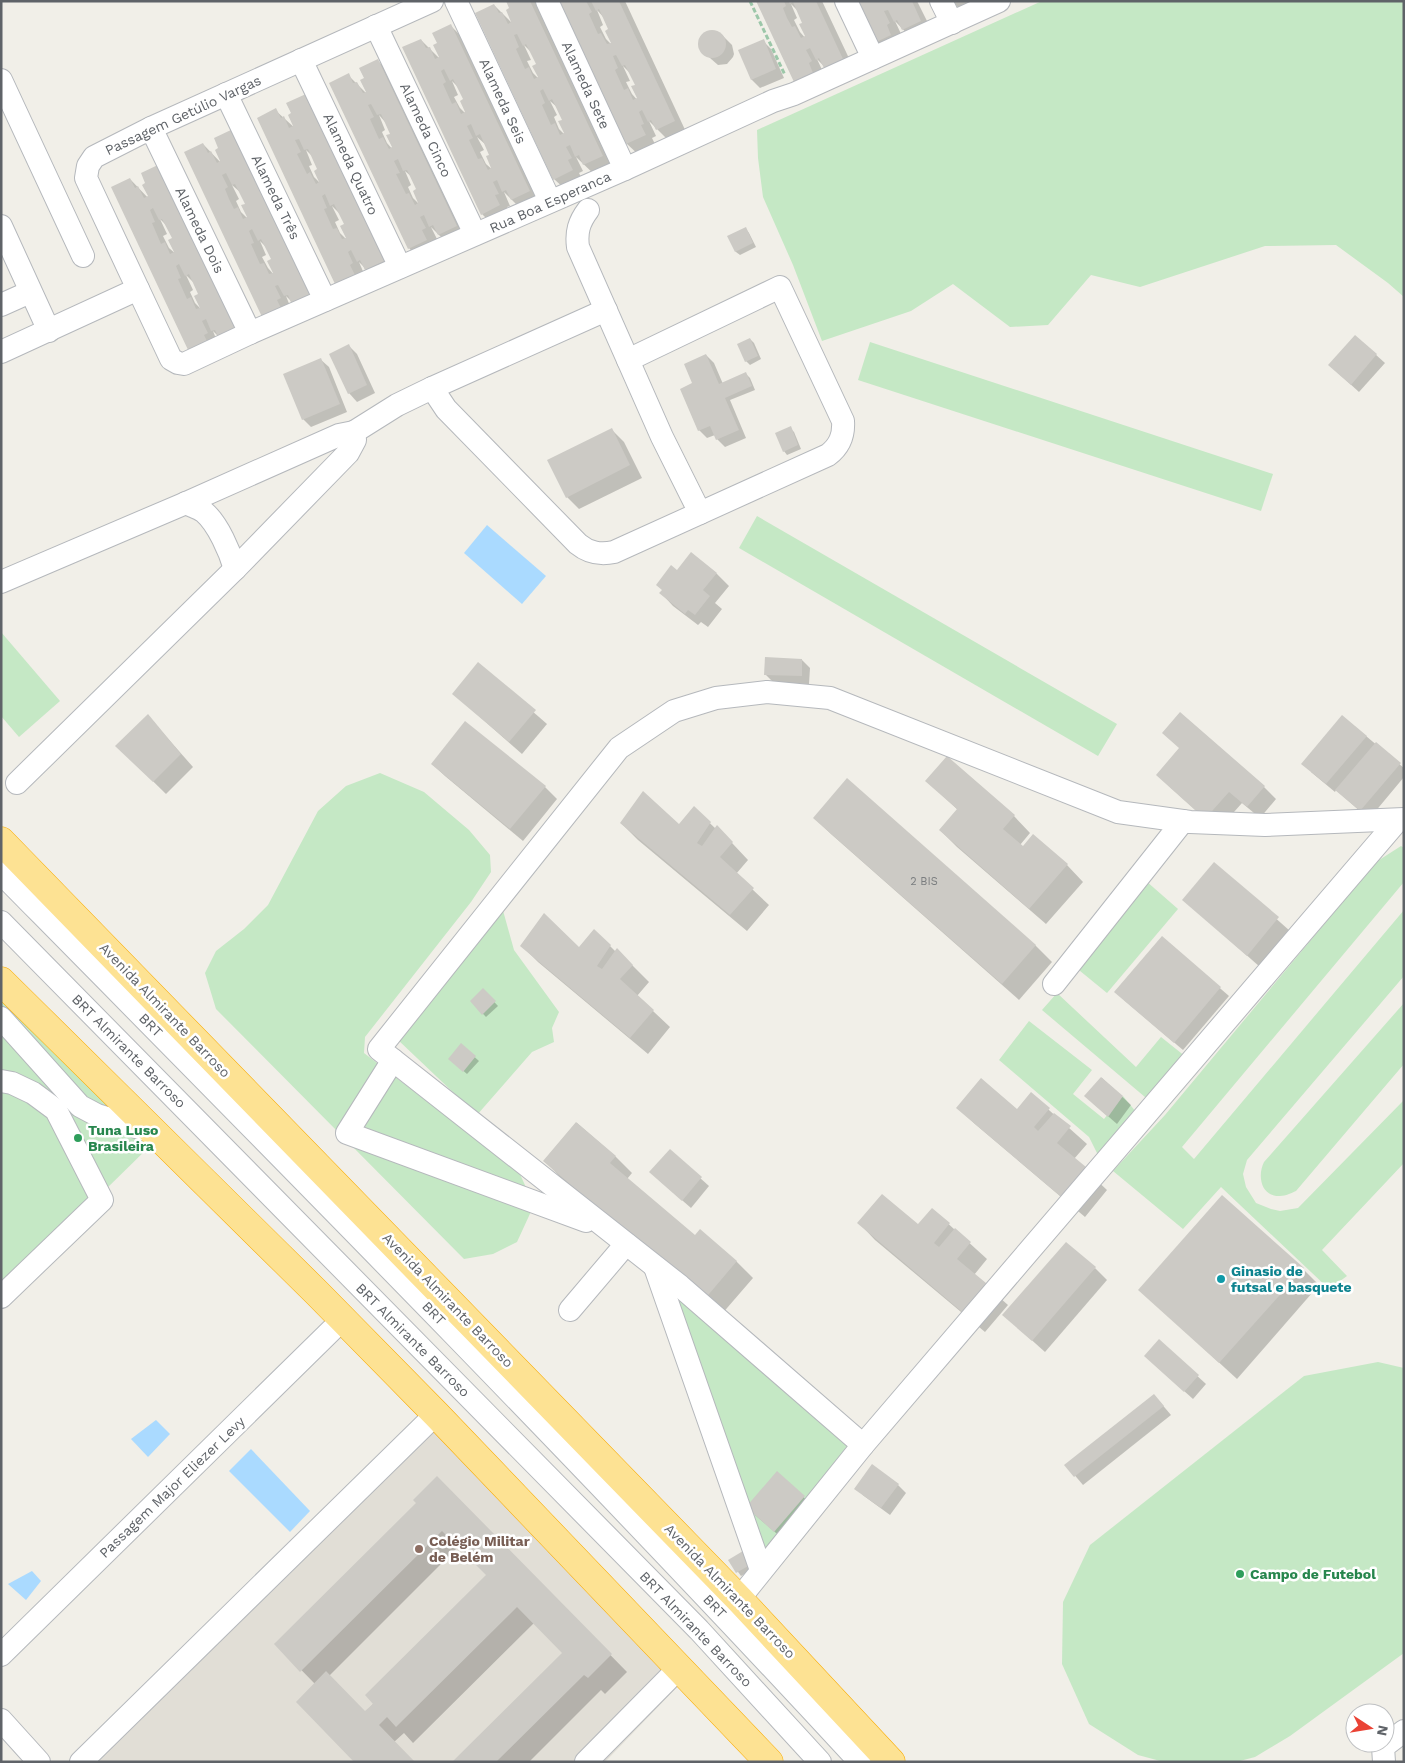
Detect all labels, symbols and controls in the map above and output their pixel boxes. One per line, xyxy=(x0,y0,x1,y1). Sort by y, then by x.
street label: Alameda Sete xyxy=(559,39,613,131)
street label: Alameda Seis xyxy=(476,56,530,146)
street label: Passagem Getúlio Vargas xyxy=(102,72,264,158)
street label: Alameda Cinco xyxy=(397,80,455,180)
street label: Alameda Quatro xyxy=(320,111,382,217)
street label: Alameda Três xyxy=(249,152,303,242)
street label: Rua Boa Esperanca xyxy=(487,168,613,236)
street label: Alameda Dois xyxy=(172,184,228,276)
house number: 2 BIS xyxy=(910,875,938,888)
street label: Avenida Almirante Barroso xyxy=(96,939,234,1081)
street label: BRT Almirante Barroso xyxy=(69,991,189,1111)
street label: BRT xyxy=(136,1010,166,1040)
place label: Tuna Luso Brasileira xyxy=(88,1122,158,1154)
marker: Tuna Luso Brasileira xyxy=(72,1132,84,1144)
street label: Avenida Almirante Barroso xyxy=(379,1229,517,1371)
place label: Ginasio de futsal e basquete xyxy=(1231,1263,1352,1295)
marker: Ginasio de futsal e basquete xyxy=(1215,1273,1227,1285)
street label: BRT Almirante Barroso xyxy=(353,1280,473,1400)
street label: BRT xyxy=(419,1298,449,1329)
street label: Passagem Major Eliezer Levy xyxy=(96,1413,249,1561)
street label: Avenida Almirante Barroso xyxy=(661,1520,799,1662)
place label: Colégio Militar de Belém xyxy=(429,1533,530,1565)
marker: Colégio Militar de Belém xyxy=(413,1543,425,1555)
place label: Campo de Futebol xyxy=(1250,1566,1376,1582)
street label: BRT Almirante Barroso xyxy=(637,1568,755,1690)
marker: Campo de Futebol xyxy=(1234,1568,1246,1580)
street label: BRT xyxy=(700,1591,730,1622)
north arrow xyxy=(1345,1703,1395,1753)
text: N xyxy=(1374,1724,1392,1737)

